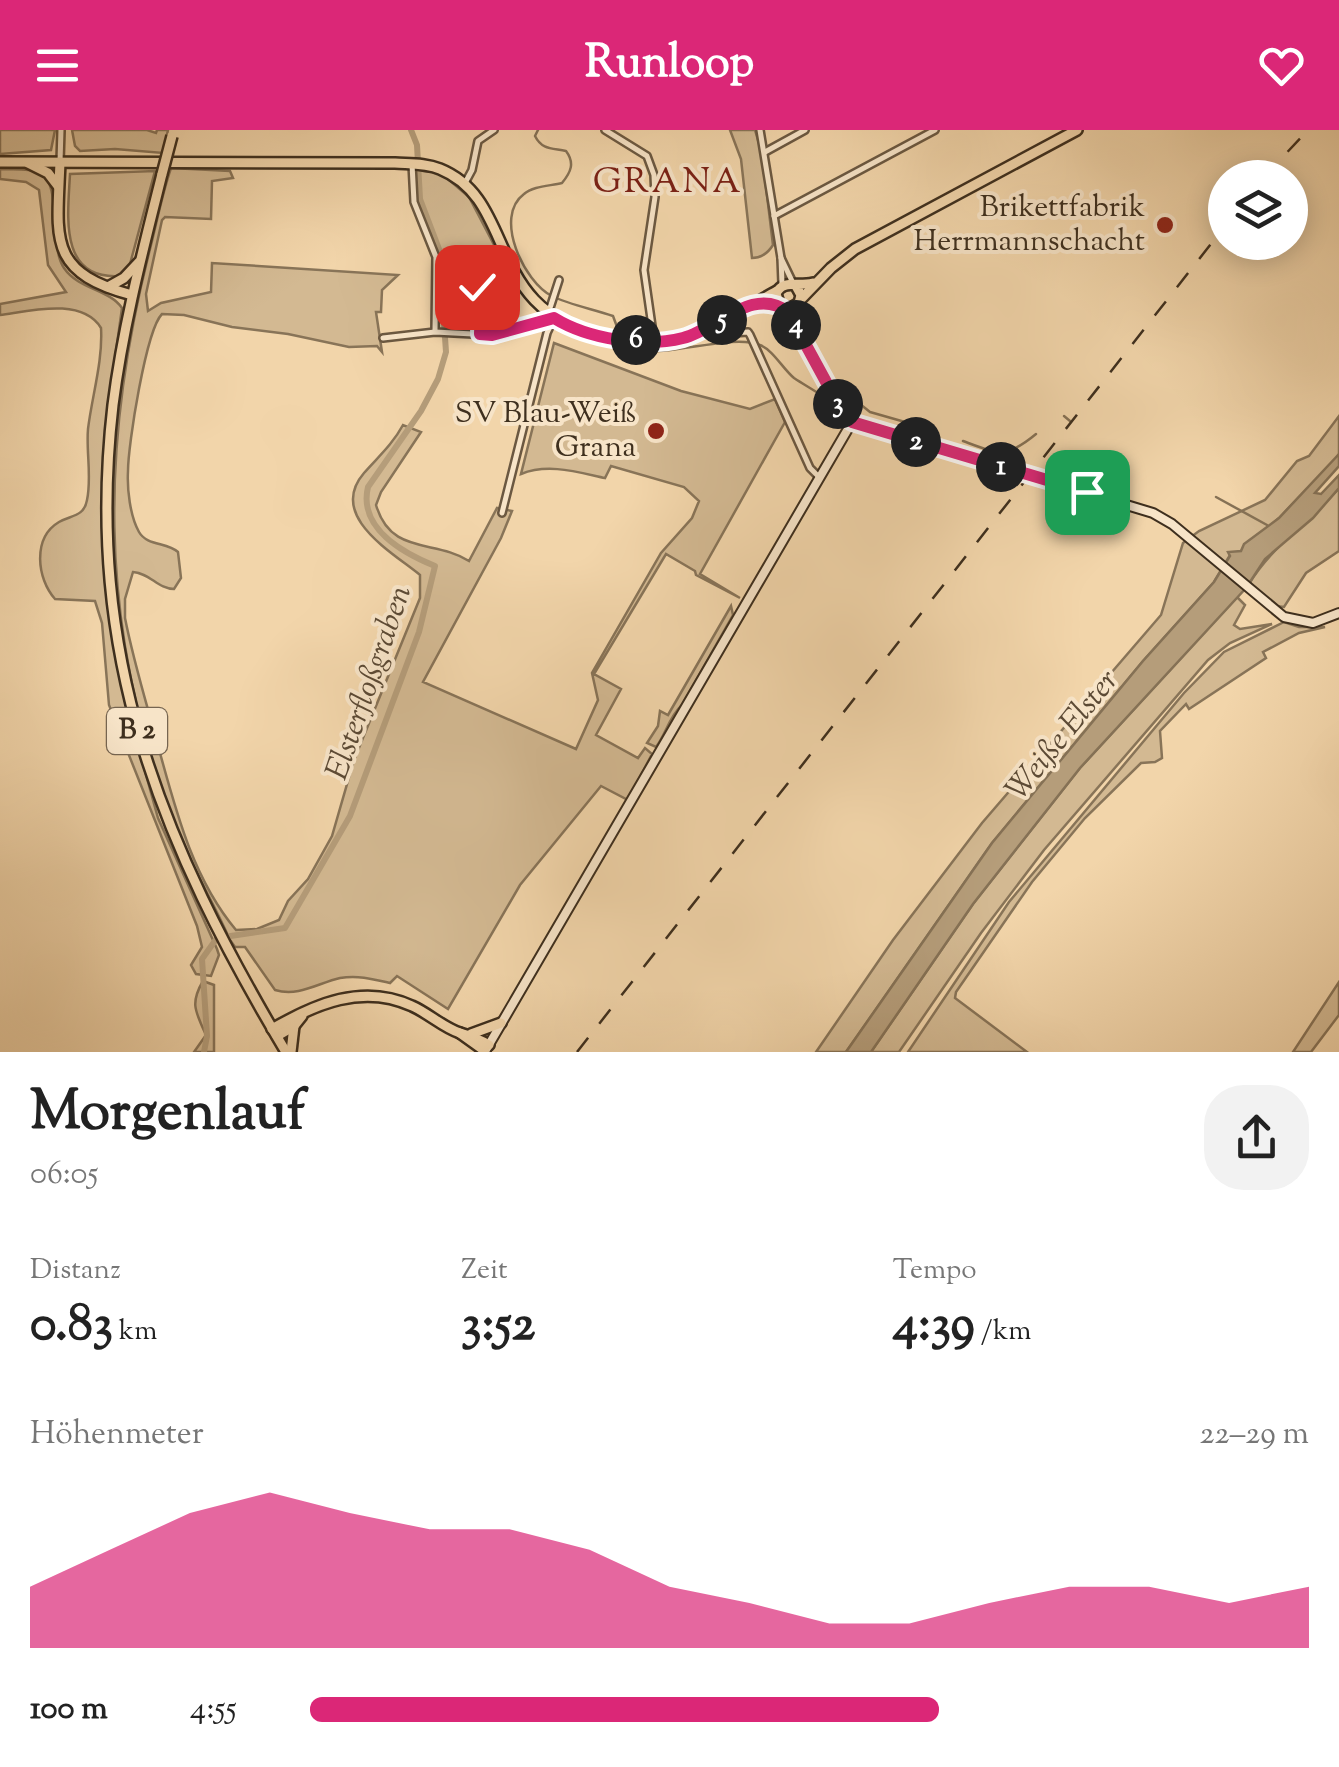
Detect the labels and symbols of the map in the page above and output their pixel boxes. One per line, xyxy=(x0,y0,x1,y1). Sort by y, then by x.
district label: GRANA xyxy=(593,158,743,209)
place label: Brikettfabrik Herrmannschacht xyxy=(913,187,1145,264)
marker: Brikettfabrik Herrmannschacht xyxy=(1154,214,1176,236)
pin xyxy=(435,245,520,330)
pin: 5 xyxy=(697,295,747,345)
pin: 4 xyxy=(771,300,821,350)
pin: 6 xyxy=(611,315,661,365)
pin: 3 xyxy=(813,379,863,429)
place label: SV Blau-Weiß Grana xyxy=(455,393,636,470)
pin: 2 xyxy=(891,417,941,467)
marker: SV Blau-Weiß Grana xyxy=(645,420,667,442)
pin: 1 xyxy=(976,442,1026,492)
pin xyxy=(1045,450,1130,535)
water label: Elsterfloßgraben xyxy=(315,579,425,787)
water label: Weiße Elster xyxy=(996,660,1130,812)
road number: B 2 xyxy=(107,708,167,754)

